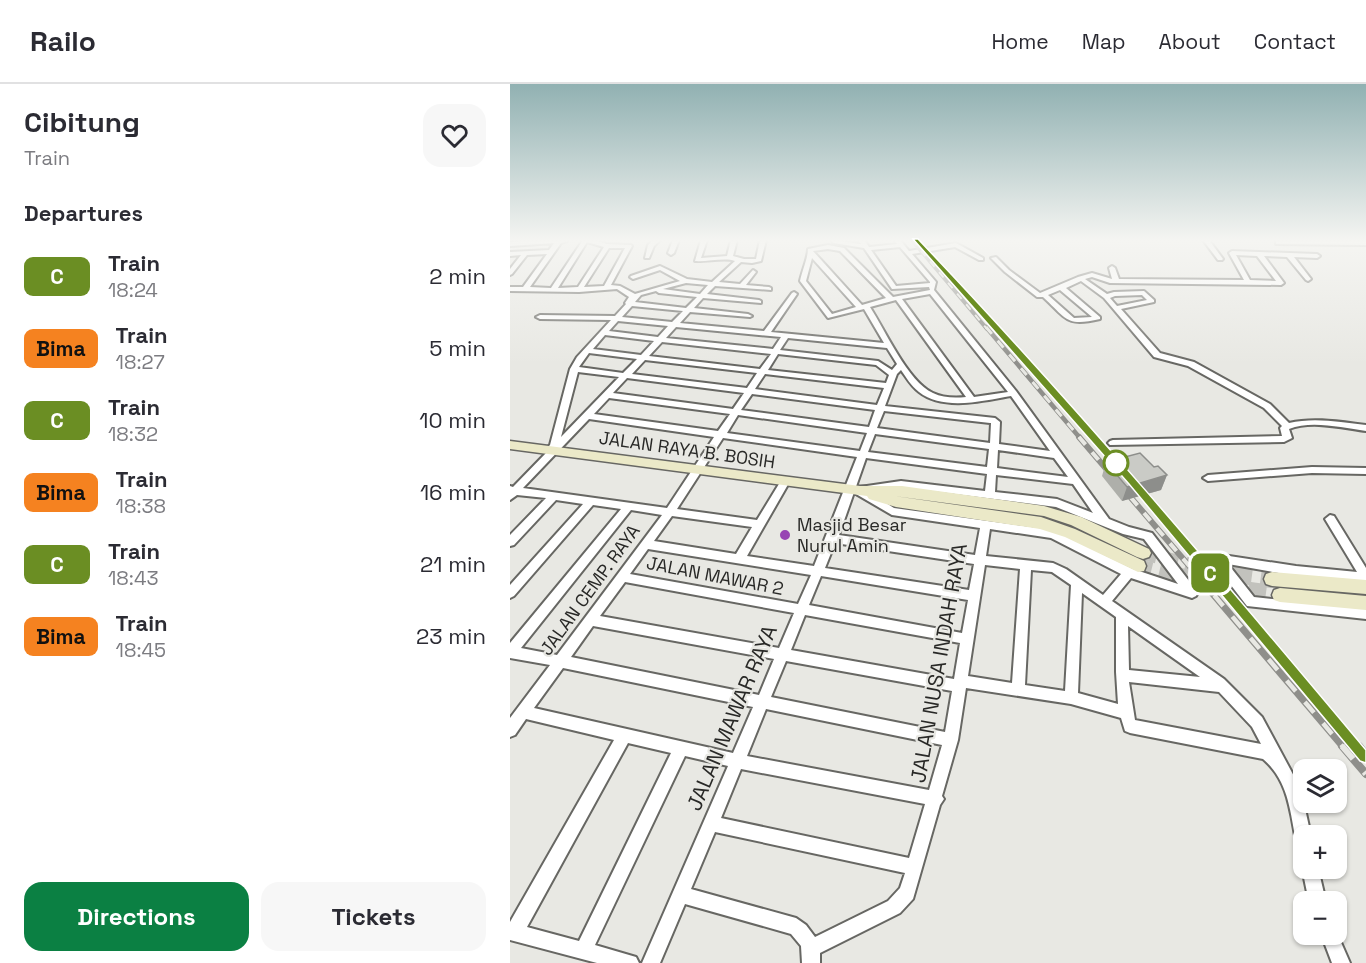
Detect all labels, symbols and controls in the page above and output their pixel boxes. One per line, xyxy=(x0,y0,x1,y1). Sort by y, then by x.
text: Railo xyxy=(30,23,96,59)
text: Home xyxy=(991,28,1049,55)
text: Map xyxy=(1082,28,1126,55)
text: About xyxy=(1159,28,1221,55)
text: Contact xyxy=(1254,28,1336,55)
text: Cibitung xyxy=(24,104,140,140)
button: heart xyxy=(423,104,486,167)
text: Train xyxy=(24,145,70,171)
text: Departures xyxy=(24,199,143,227)
text: Train xyxy=(108,249,160,277)
text: 2 min xyxy=(429,262,486,290)
text: C xyxy=(50,263,64,290)
text: 18:24 xyxy=(108,277,158,303)
text: Train xyxy=(116,321,168,349)
text: 5 min xyxy=(429,334,486,362)
text: Bima xyxy=(36,335,86,362)
text: 18:27 xyxy=(116,349,165,375)
text: Train xyxy=(108,393,160,421)
text: 10 min xyxy=(419,406,486,434)
text: C xyxy=(50,407,64,434)
text: 18:32 xyxy=(108,421,158,447)
street label: JALAN RAYA B. BOSIH xyxy=(598,426,777,473)
unlabelled marker xyxy=(1103,450,1129,476)
text: Train xyxy=(116,465,168,493)
text: 16 min xyxy=(420,478,486,506)
text: Bima xyxy=(36,479,86,506)
text: 18:38 xyxy=(116,493,166,519)
place label: Masjid Besar Nurul Amin xyxy=(797,513,907,557)
street label: JALAN CEMP. RAYA xyxy=(534,520,645,660)
marker: Masjid Besar Nurul Amin xyxy=(778,528,792,542)
text: Train xyxy=(108,537,160,565)
street label: JALAN NUSA INDAH RAYA xyxy=(904,541,973,785)
text: 21 min xyxy=(420,550,486,578)
text: C xyxy=(50,551,64,578)
street label: JALAN MAWAR 2 xyxy=(645,551,786,600)
line badge: C xyxy=(1190,554,1230,592)
text: C xyxy=(1203,560,1217,587)
text: 18:43 xyxy=(108,565,158,591)
text: Train xyxy=(116,609,168,637)
street label: JALAN MAWAR RAYA xyxy=(680,621,783,815)
text: 23 min xyxy=(416,622,486,650)
text: Bima xyxy=(36,623,86,650)
text: 18:45 xyxy=(116,637,166,663)
map controls xyxy=(1293,759,1347,945)
button: layers xyxy=(1293,759,1347,813)
button: + xyxy=(1293,825,1347,879)
button: Directions xyxy=(24,882,249,951)
button: Tickets xyxy=(261,882,486,951)
button: − xyxy=(1293,891,1347,945)

